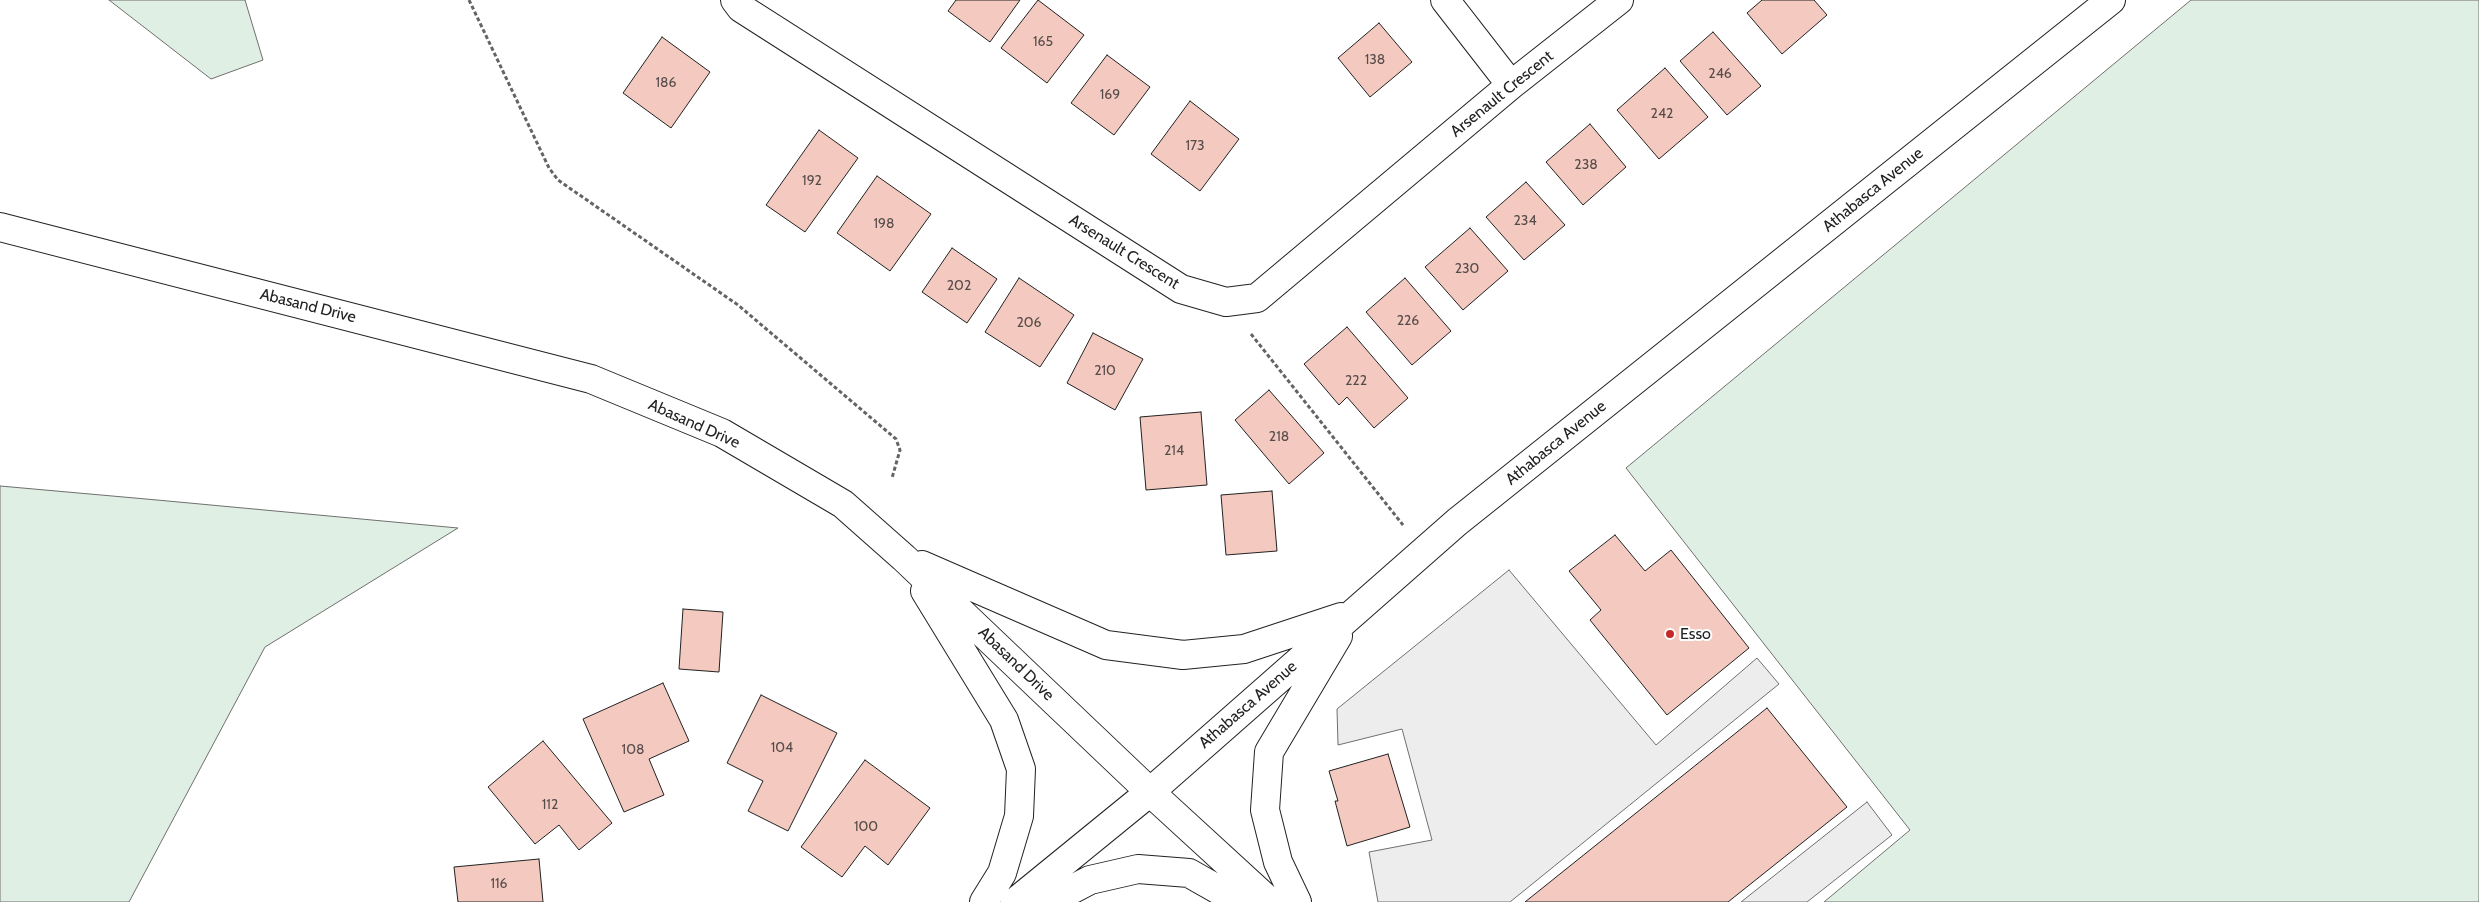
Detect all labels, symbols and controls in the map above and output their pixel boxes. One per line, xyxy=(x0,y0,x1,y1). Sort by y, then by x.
house number: 165 xyxy=(1033,34,1053,50)
street label: Arsenault Crescent xyxy=(1447,47,1557,141)
house number: 138 xyxy=(1365,52,1385,68)
house number: 246 xyxy=(1708,66,1732,82)
house number: 186 xyxy=(656,75,676,91)
house number: 169 xyxy=(1100,87,1120,103)
house number: 242 xyxy=(1651,106,1673,122)
house number: 173 xyxy=(1185,138,1205,154)
street label: Athabasca Avenue xyxy=(1819,144,1927,236)
house number: 238 xyxy=(1574,157,1598,173)
house number: 192 xyxy=(802,173,822,189)
street label: Arsenault Crescent xyxy=(1065,210,1183,294)
house number: 234 xyxy=(1513,213,1537,229)
house number: 198 xyxy=(874,216,894,232)
house number: 230 xyxy=(1455,261,1479,277)
house number: 202 xyxy=(947,278,971,294)
street label: Abasand Drive xyxy=(258,285,358,327)
house number: 226 xyxy=(1397,313,1419,329)
house number: 206 xyxy=(1016,315,1042,331)
house number: 210 xyxy=(1094,363,1116,379)
house number: 222 xyxy=(1345,373,1367,389)
street label: Abasand Drive xyxy=(645,395,743,453)
street label: Athabasca Avenue xyxy=(1502,397,1610,489)
house number: 218 xyxy=(1269,429,1289,445)
house number: 214 xyxy=(1164,443,1184,459)
street label: Abasand Drive xyxy=(974,623,1058,705)
place label: Esso xyxy=(1680,624,1711,644)
marker: Esso xyxy=(1664,628,1676,640)
street label: Athabasca Avenue xyxy=(1195,657,1301,753)
house number: 104 xyxy=(771,740,793,756)
house number: 108 xyxy=(622,742,644,758)
house number: 112 xyxy=(542,797,558,813)
house number: 100 xyxy=(854,819,878,835)
house number: 116 xyxy=(490,876,508,892)

